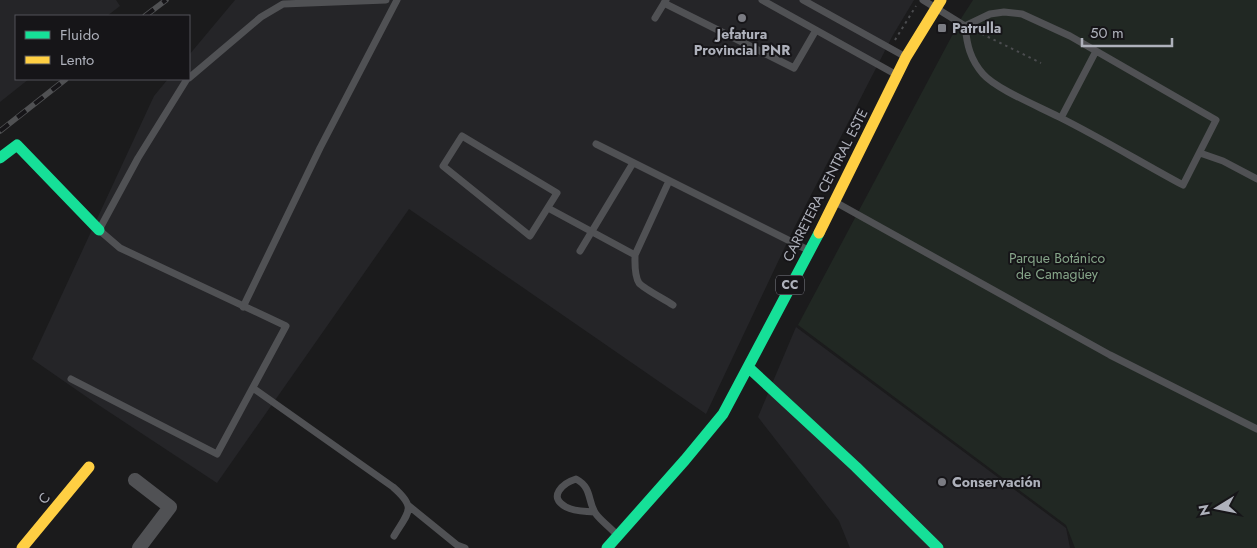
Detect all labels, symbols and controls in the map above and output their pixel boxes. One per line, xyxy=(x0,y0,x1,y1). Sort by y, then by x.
marker: Jefatura Provincial PNR xyxy=(736,12,748,24)
legend xyxy=(15,15,190,80)
scale bar xyxy=(1082,15,1172,47)
place label: Patrulla xyxy=(952,18,1001,38)
marker: Patrulla xyxy=(936,22,948,34)
text: 50 m xyxy=(1090,22,1124,44)
text: Fluido xyxy=(60,24,99,46)
place label: Jefatura Provincial PNR xyxy=(694,24,790,60)
text: Lento xyxy=(60,49,94,71)
street label: CARRETERA CENTRAL ESTE xyxy=(778,105,872,265)
park label: Parque Botánico de Camagüey xyxy=(1009,248,1105,284)
road number: CC xyxy=(776,276,804,294)
place label: Conservación xyxy=(952,472,1041,492)
marker: Conservación xyxy=(936,476,948,488)
north arrow xyxy=(1192,483,1242,533)
street label: C xyxy=(33,488,55,508)
text: N xyxy=(1193,503,1215,517)

